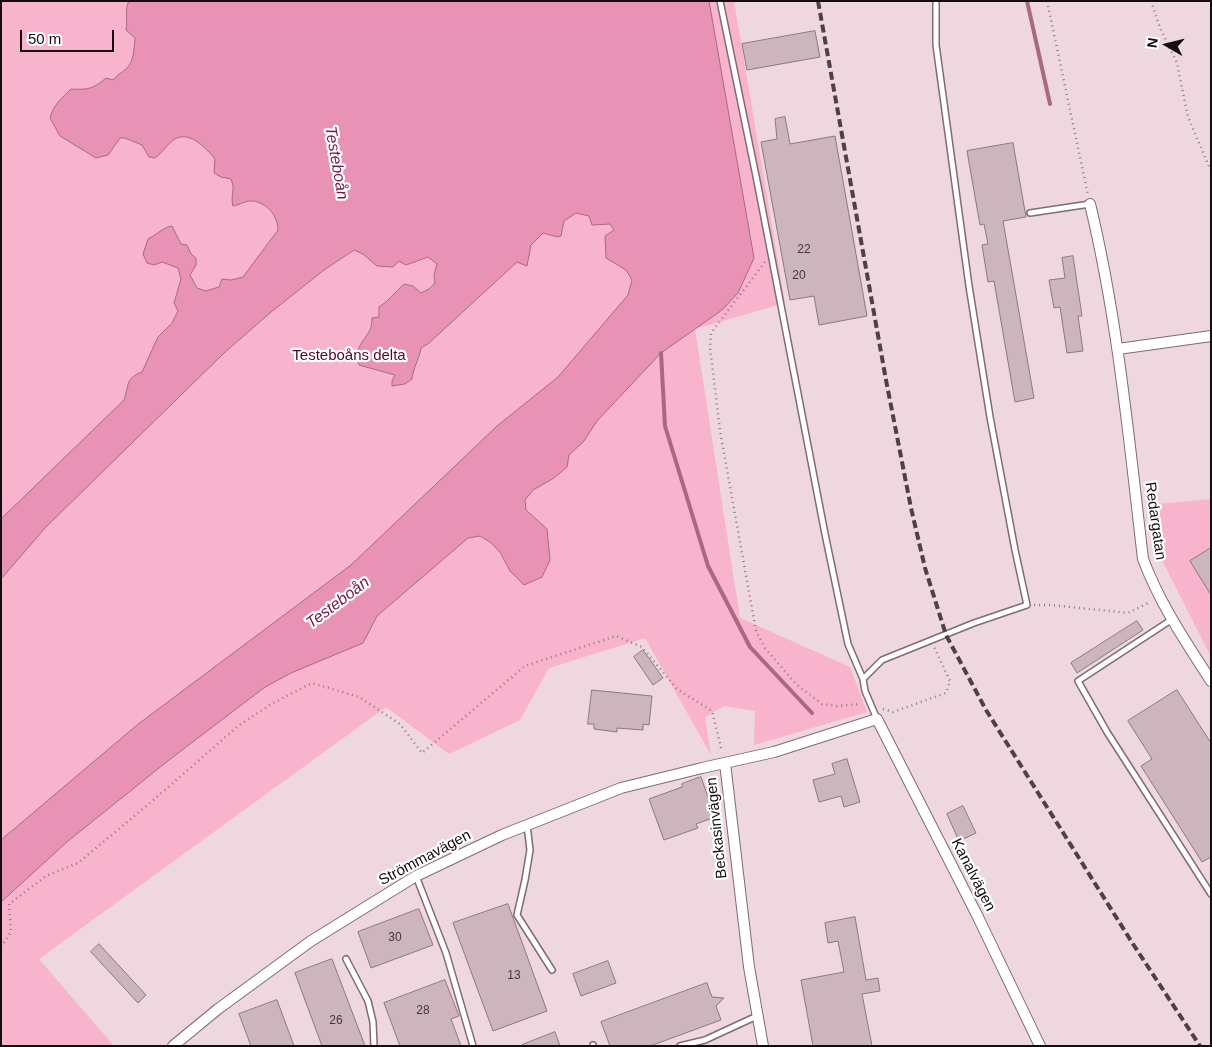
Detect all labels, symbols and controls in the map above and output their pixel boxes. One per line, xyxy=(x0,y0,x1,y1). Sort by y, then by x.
scale bar xyxy=(22,20,116,52)
north arrow xyxy=(1142,20,1192,70)
text: 50 m xyxy=(28,30,61,47)
text: N xyxy=(1144,37,1161,49)
water label: Testeboån xyxy=(320,125,352,201)
house number: 22 xyxy=(797,243,811,257)
house number: 20 xyxy=(792,269,806,283)
park label: Testeboåns delta xyxy=(292,347,406,365)
street label: Redargatan xyxy=(1141,481,1169,561)
water label: Testeboån xyxy=(303,573,373,633)
street label: Beckasinvägen xyxy=(703,776,731,880)
street label: Strömmavägen xyxy=(376,826,474,890)
street label: Kanalvägen xyxy=(947,836,999,914)
house number: 30 xyxy=(388,931,402,945)
house number: 13 xyxy=(507,969,521,983)
house number: 28 xyxy=(416,1004,430,1018)
house number: 26 xyxy=(329,1014,343,1028)

